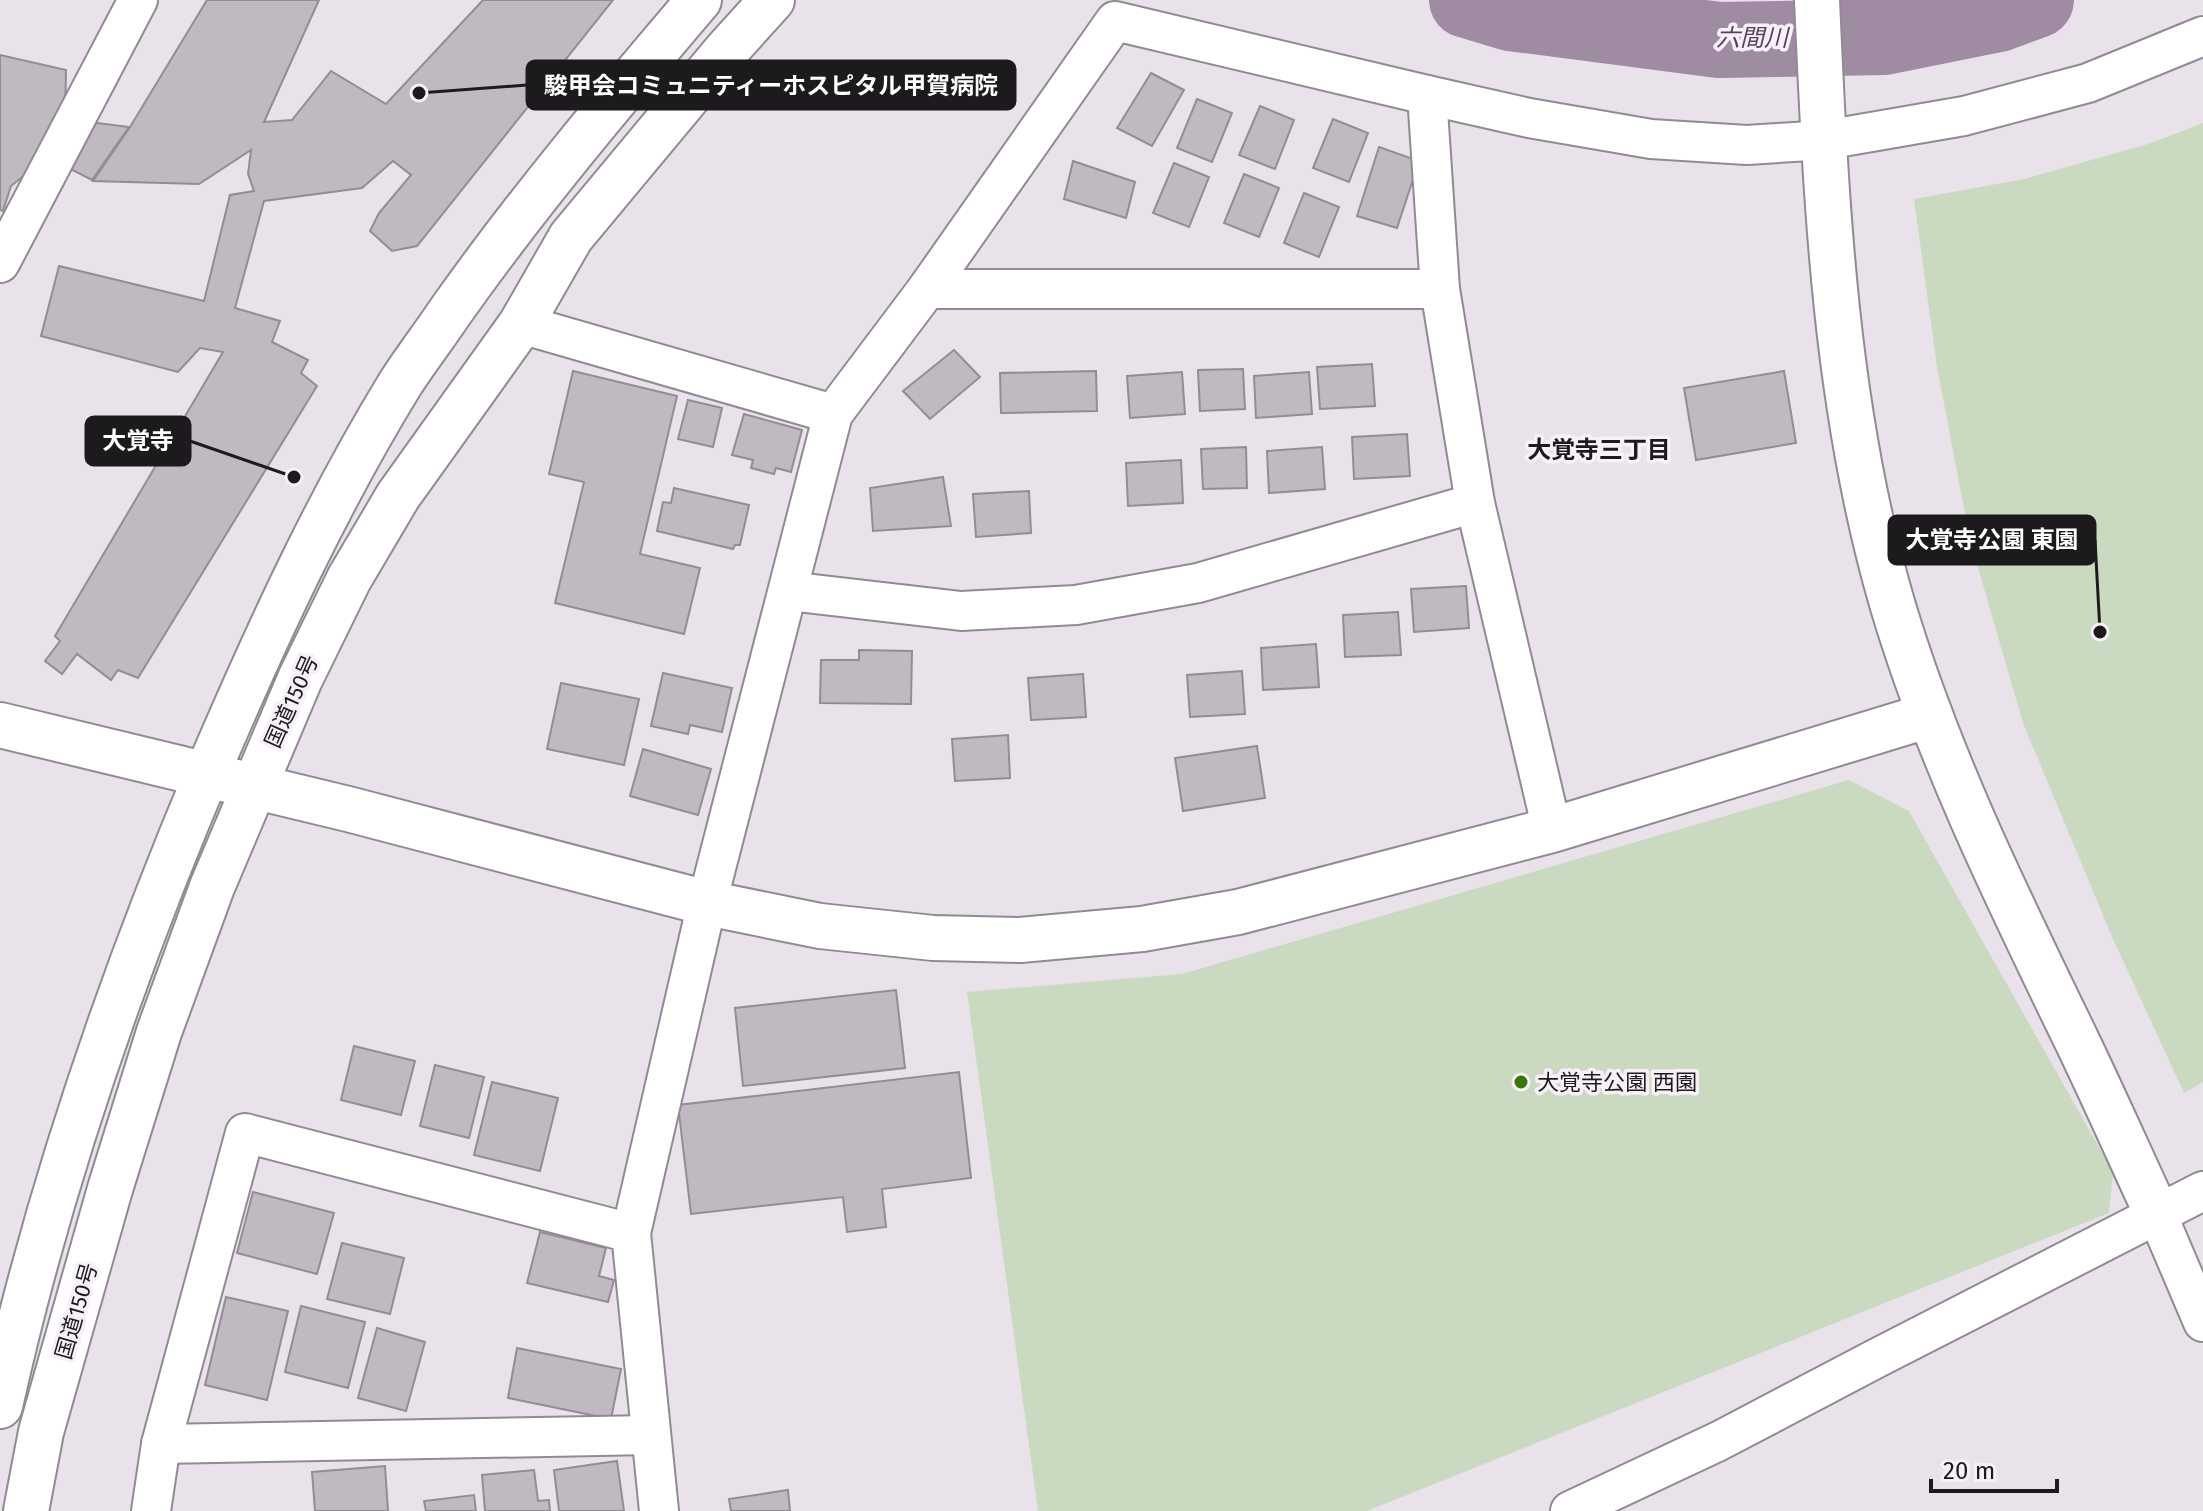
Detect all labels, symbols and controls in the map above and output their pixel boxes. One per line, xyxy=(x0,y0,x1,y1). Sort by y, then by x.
water label: 六間川 xyxy=(1716,24,1791,52)
callout: 駿甲会コミュニティーホスピタル甲賀病院 xyxy=(527,61,1015,109)
text: 駿甲会コミュニティーホスピタル甲賀病院 xyxy=(544,72,998,100)
callout: 大覚寺 xyxy=(86,417,190,465)
text: 大覚寺 xyxy=(102,427,174,455)
district label: 大覚寺三丁目 xyxy=(1527,436,1671,464)
callout: 大覚寺公園 東園 xyxy=(1889,516,2095,564)
text: 大覚寺公園 東園 xyxy=(1905,526,2079,554)
street label: 国道150号 xyxy=(259,651,324,752)
place label: 大覚寺公園 西園 xyxy=(1537,1069,1697,1096)
marker: 大覚寺公園 西園 xyxy=(1512,1073,1530,1091)
street label: 国道150号 xyxy=(50,1260,103,1362)
scale bar xyxy=(1931,1443,2057,1493)
text: 20 m xyxy=(1943,1457,1995,1485)

